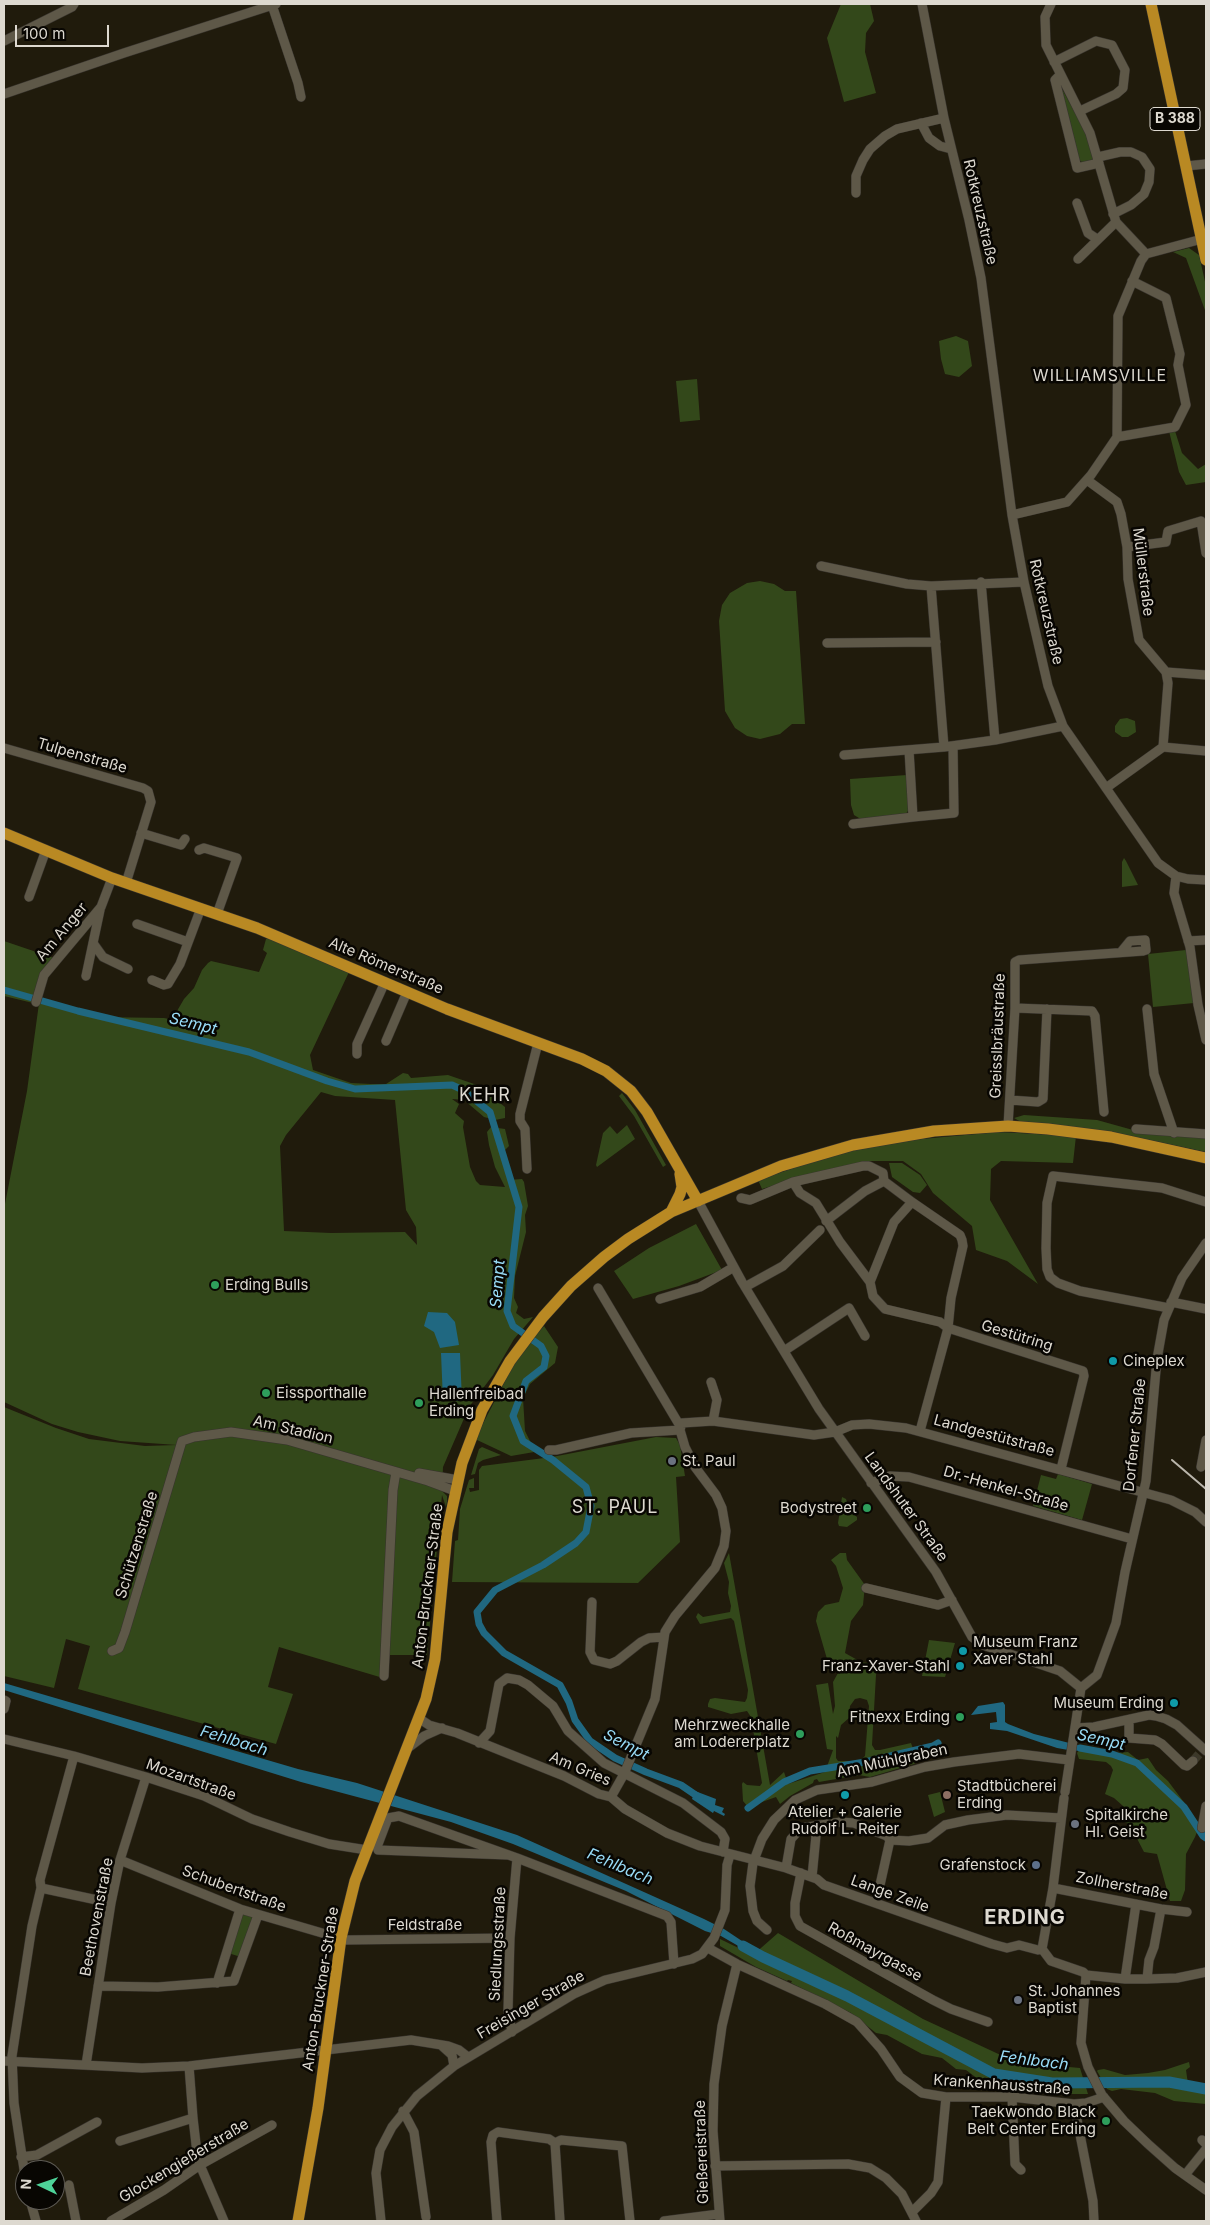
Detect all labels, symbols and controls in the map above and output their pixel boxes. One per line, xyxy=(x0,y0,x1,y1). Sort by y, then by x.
scale bar xyxy=(18,15,111,47)
text: 100 m xyxy=(23,24,65,43)
road number: B 388 xyxy=(1150,108,1200,130)
street label: Rotkreuzstraße xyxy=(959,157,1001,267)
district label: WILLIAMSVILLE xyxy=(1031,366,1169,386)
street label: Müllerstraße xyxy=(1129,527,1157,617)
street label: Rotkreuzstraße xyxy=(1025,557,1067,667)
street label: Tulpenstraße xyxy=(35,735,129,777)
street label: Am Anger xyxy=(32,899,92,965)
street label: Alte Römerstraße xyxy=(326,934,446,998)
street label: Greisslbräustraße xyxy=(987,973,1009,1099)
water label: Sempt xyxy=(167,1009,219,1039)
district label: KEHR xyxy=(459,1085,511,1107)
water label: Sempt xyxy=(487,1259,509,1309)
place label: Erding Bulls xyxy=(225,1276,308,1294)
marker: Erding Bulls xyxy=(209,1279,221,1291)
street label: Gestütring xyxy=(979,1317,1055,1355)
place label: Cineplex xyxy=(1123,1352,1185,1370)
marker: Cineplex xyxy=(1107,1355,1119,1367)
street label: Dorfener Straße xyxy=(1120,1378,1150,1492)
place label: Eissporthalle xyxy=(276,1384,367,1402)
place label: Hallenfreibad Erding xyxy=(429,1385,524,1420)
marker: Eissporthalle xyxy=(260,1387,272,1399)
marker: Hallenfreibad Erding xyxy=(413,1397,425,1409)
street label: Landgestütstraße xyxy=(932,1411,1056,1461)
street label: Am Stadion xyxy=(251,1412,335,1448)
street label: Landshuter Straße xyxy=(860,1449,952,1565)
place label: St. Paul xyxy=(682,1452,736,1470)
marker: St. Paul xyxy=(666,1455,678,1467)
street label: Dr.-Henkel-Straße xyxy=(941,1463,1071,1515)
street label: Schützenstraße xyxy=(112,1489,162,1601)
district label: ST. PAUL xyxy=(571,1497,659,1519)
place label: Bodystreet xyxy=(780,1499,857,1517)
marker: Bodystreet xyxy=(861,1502,873,1514)
street label: Anton-Bruckner-Straße xyxy=(409,1503,447,1669)
place label: Museum Franz Xaver Stahl xyxy=(973,1633,1078,1668)
marker: Museum Franz Xaver Stahl xyxy=(957,1645,969,1657)
place label: Franz-Xaver-Stahl xyxy=(822,1657,950,1675)
marker: Franz-Xaver-Stahl xyxy=(954,1660,966,1672)
place label: Museum Erding xyxy=(1053,1694,1164,1712)
marker: Museum Erding xyxy=(1168,1697,1180,1709)
place label: Fitnexx Erding xyxy=(849,1708,950,1726)
marker: Fitnexx Erding xyxy=(954,1711,966,1723)
place label: Mehrzweckhalle am Lodererplatz xyxy=(674,1716,790,1751)
water label: Fehlbach xyxy=(198,1722,270,1760)
water label: Sempt xyxy=(600,1725,652,1765)
water label: Sempt xyxy=(1075,1725,1127,1755)
marker: Mehrzweckhalle am Lodererplatz xyxy=(794,1728,806,1740)
street label: Am Mühlgraben xyxy=(835,1740,949,1782)
street label: Am Gries xyxy=(547,1748,613,1790)
street label: Mozartstraße xyxy=(143,1755,239,1805)
place label: Stadtbücherei Erding xyxy=(957,1777,1056,1812)
marker: Atelier + Galerie Rudolf L. Reiter xyxy=(839,1789,851,1801)
marker: Stadtbücherei Erding xyxy=(941,1789,953,1801)
place label: Atelier + Galerie Rudolf L. Reiter xyxy=(788,1803,902,1838)
place label: Spitalkirche Hl. Geist xyxy=(1085,1806,1168,1841)
marker: Spitalkirche Hl. Geist xyxy=(1069,1818,1081,1830)
water label: Fehlbach xyxy=(584,1845,656,1889)
street label: Beethovenstraße xyxy=(77,1856,117,1978)
place label: Grafenstock xyxy=(940,1856,1026,1874)
marker: Grafenstock xyxy=(1030,1859,1042,1871)
street label: Schubertstraße xyxy=(180,1862,288,1916)
street label: Zollnerstraße xyxy=(1074,1868,1170,1904)
street label: Lange Zeile xyxy=(848,1871,932,1917)
street label: Siedlungsstraße xyxy=(486,1886,510,2002)
street label: Anton-Bruckner-Straße xyxy=(299,1906,343,2072)
district label: ERDING xyxy=(983,1906,1067,1930)
street label: Feldstraße xyxy=(388,1916,462,1934)
street label: Roßmayrgasse xyxy=(825,1919,925,1985)
street label: Freisinger Straße xyxy=(474,1967,588,2043)
place label: St. Johannes Baptist xyxy=(1028,1982,1120,2017)
marker: St. Johannes Baptist xyxy=(1012,1994,1024,2006)
water label: Fehlbach xyxy=(998,2047,1070,2075)
street label: Krankenhausstraße xyxy=(933,2071,1071,2099)
street label: Gießereistraße xyxy=(691,2100,713,2204)
place label: Taekwondo Black Belt Center Erding xyxy=(967,2103,1096,2138)
street label: Glockengießerstraße xyxy=(116,2115,252,2207)
marker: Taekwondo Black Belt Center Erding xyxy=(1100,2115,1112,2127)
north arrow xyxy=(15,2160,65,2210)
text: N xyxy=(17,2178,34,2190)

